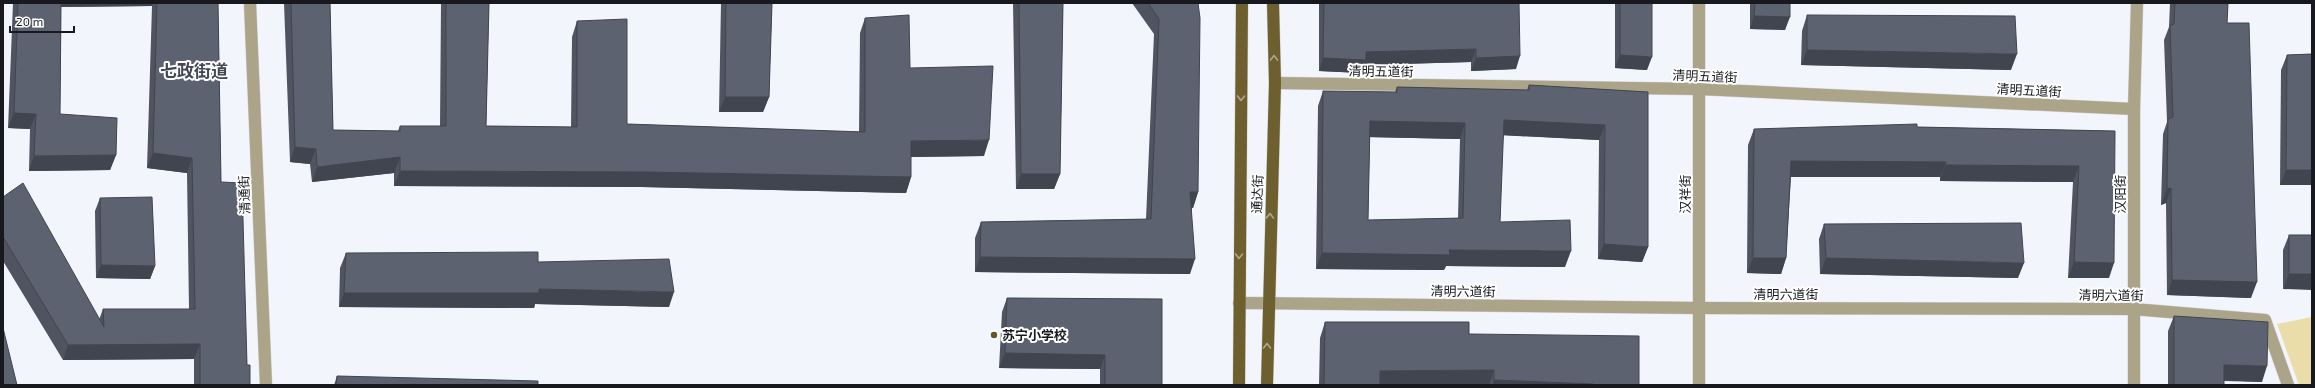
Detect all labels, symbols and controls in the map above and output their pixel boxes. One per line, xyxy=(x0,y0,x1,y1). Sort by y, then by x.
scale bar xyxy=(10,8,74,34)
text: 20 m xyxy=(16,14,43,28)
one-way arrow xyxy=(1270,55,1279,61)
district label: 七政街道 xyxy=(160,60,228,80)
street label: 清明五道街 xyxy=(1348,62,1414,80)
street label: 清明五道街 xyxy=(1672,67,1738,85)
street label: 清明五道街 xyxy=(1996,80,2062,100)
one-way arrow xyxy=(1237,95,1245,101)
street label: 通达街 xyxy=(1248,174,1266,214)
street label: 汉祥街 xyxy=(1677,174,1693,214)
street label: 汉阳街 xyxy=(2112,174,2128,214)
street label: 清通街 xyxy=(235,175,253,215)
one-way arrow xyxy=(1266,213,1275,219)
one-way arrow xyxy=(1235,253,1243,259)
street label: 清明六道街 xyxy=(1430,282,1496,300)
street label: 清明六道街 xyxy=(1753,286,1819,302)
street label: 清明六道街 xyxy=(2078,286,2144,304)
place label: 苏宁小学校 xyxy=(1002,327,1067,343)
marker: 苏宁小学校 xyxy=(989,330,999,340)
one-way arrow xyxy=(1263,343,1271,349)

